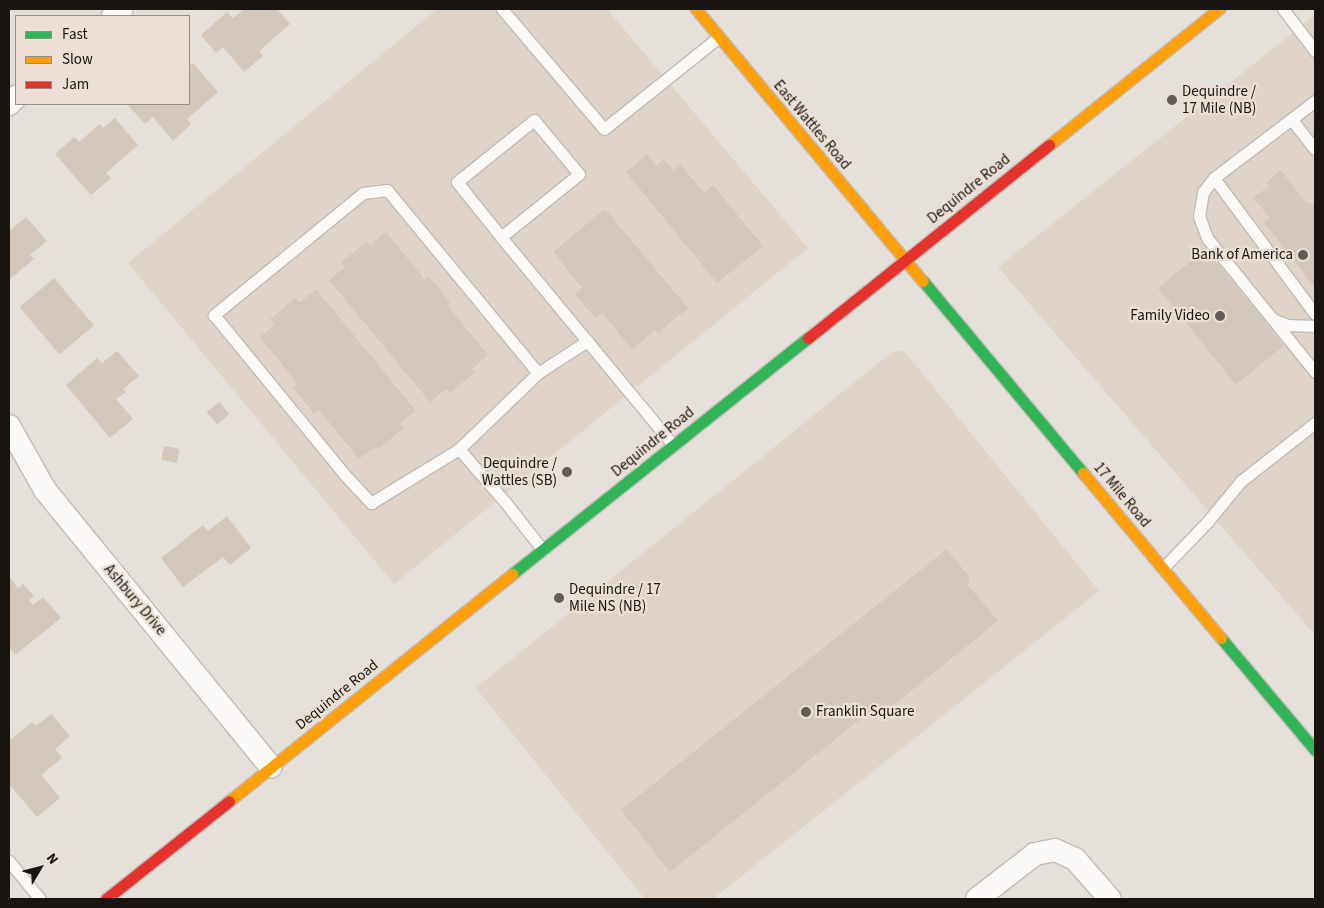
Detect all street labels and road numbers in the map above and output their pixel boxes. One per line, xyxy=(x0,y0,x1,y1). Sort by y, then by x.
street label: East Wattles Road xyxy=(769,77,855,173)
street label: Dequindre Road xyxy=(924,150,1014,228)
street label: Dequindre Road xyxy=(608,403,698,481)
street label: 17 Mile Road xyxy=(1090,459,1154,531)
street label: Ashbury Drive xyxy=(100,561,170,639)
street label: Dequindre Road xyxy=(292,656,382,734)

